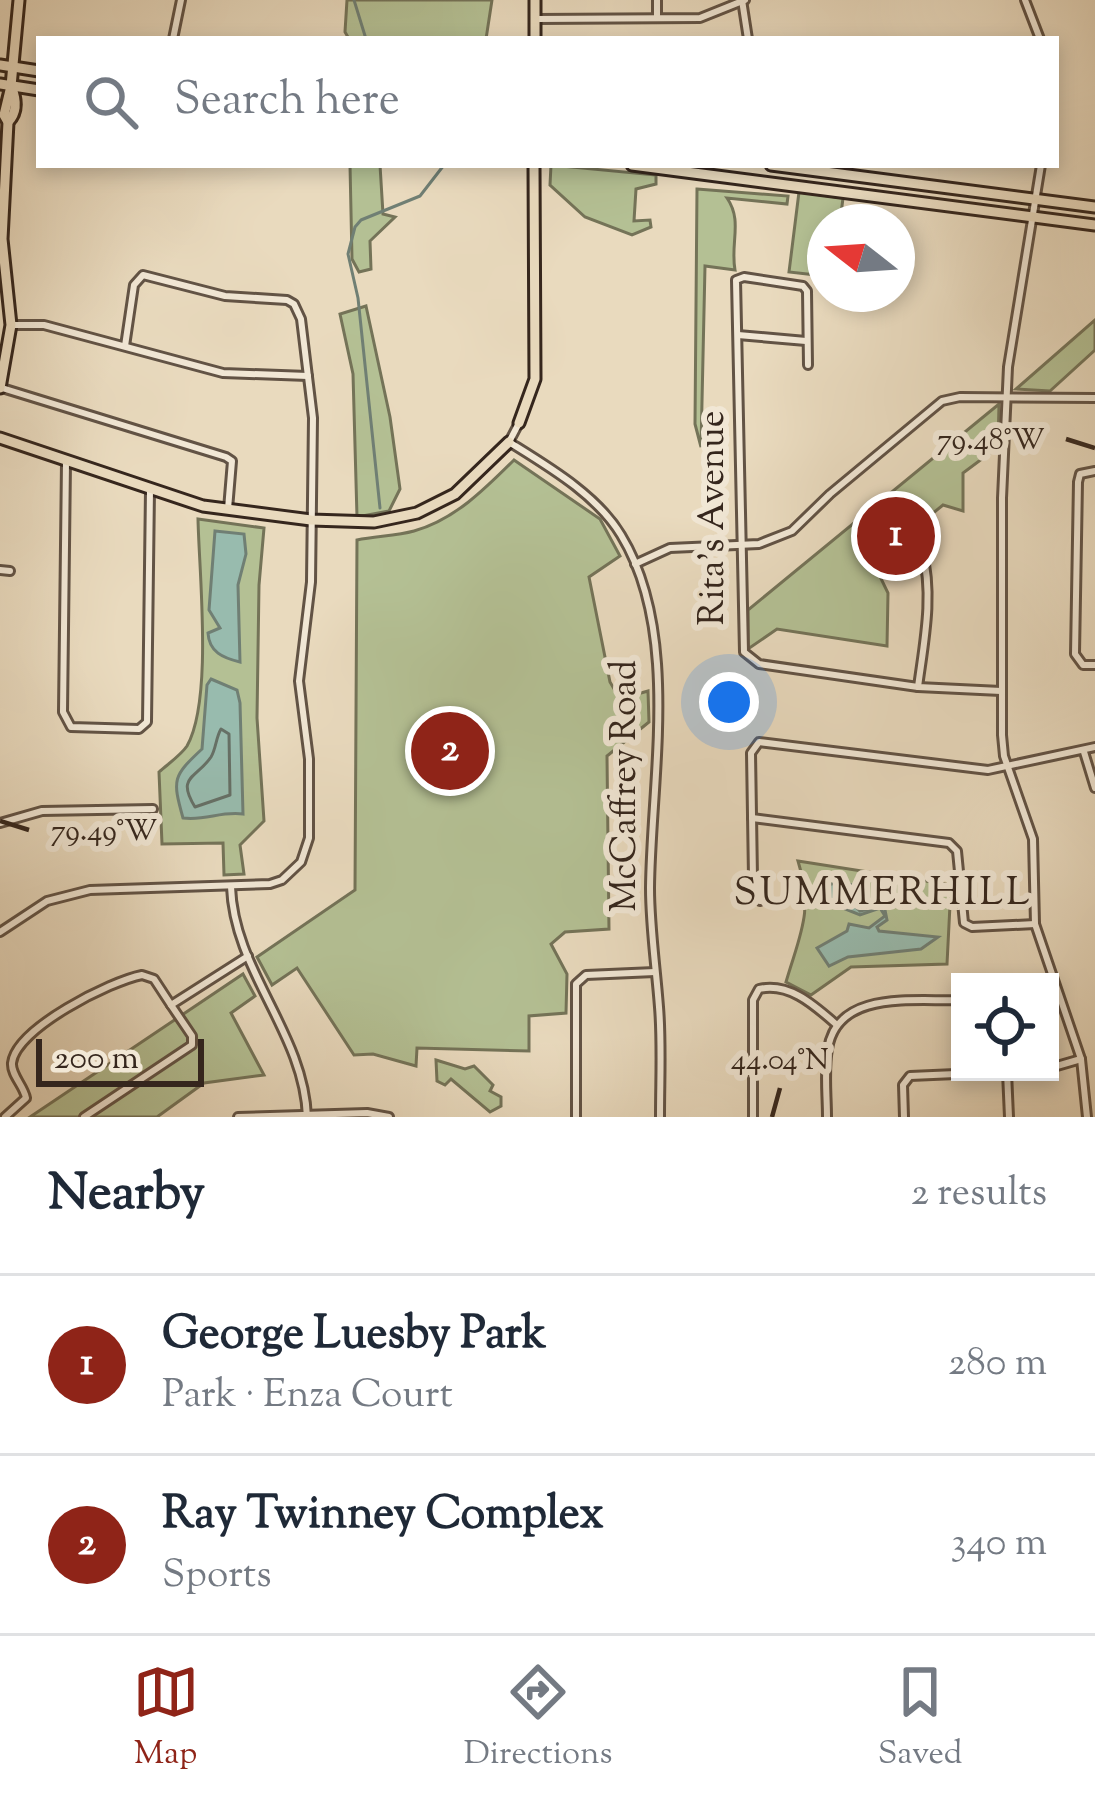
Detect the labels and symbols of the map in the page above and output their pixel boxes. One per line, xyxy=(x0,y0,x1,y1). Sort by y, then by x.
north arrow xyxy=(807,204,915,312)
street label: Rita's Avenue xyxy=(688,411,740,625)
text: 79.48°W xyxy=(937,420,1045,463)
pin: 1 xyxy=(857,491,935,581)
street label: McCaffrey Road xyxy=(600,660,652,912)
your location xyxy=(699,672,759,732)
pin: 2 xyxy=(411,706,489,796)
text: 79.49°W xyxy=(51,811,157,854)
district label: SUMMERHILL xyxy=(734,867,1032,923)
scale bar xyxy=(36,1033,204,1086)
text: 44.04°N xyxy=(731,1040,829,1083)

